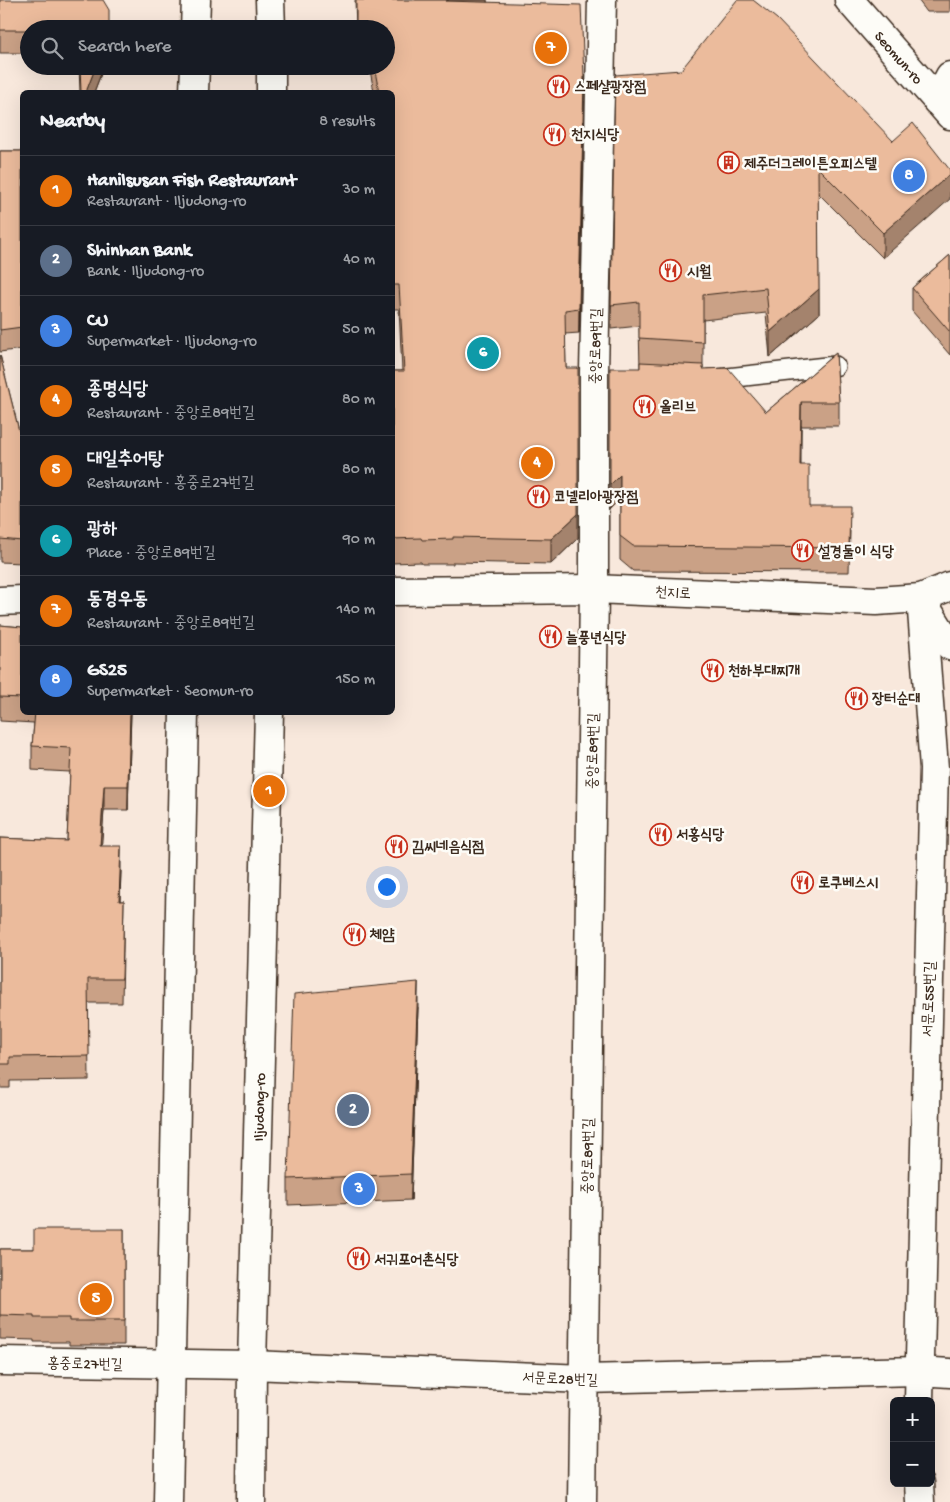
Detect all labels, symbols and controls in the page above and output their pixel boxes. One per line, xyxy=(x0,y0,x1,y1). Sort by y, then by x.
search box xyxy=(20,20,395,75)
street label: Seomun-ro xyxy=(869,28,926,89)
pin: 7 xyxy=(535,29,567,67)
icon: search xyxy=(38,34,66,62)
text: Search here xyxy=(78,36,172,59)
restaurant icon: 스페샬광장점 xyxy=(546,74,570,98)
place label: 스페샬광장점 xyxy=(574,79,646,97)
text: Nearby xyxy=(40,110,105,135)
text: 8 results xyxy=(319,113,375,132)
restaurant icon: 천지식당 xyxy=(543,122,567,146)
place label: 천지식당 xyxy=(571,127,619,145)
building icon: 제주더그레이튼오피스텔 xyxy=(716,151,740,175)
place label: 제주더그레이튼오피스텔 xyxy=(744,156,877,174)
pin: 8 xyxy=(893,157,925,195)
text: Hanilsusan Fish Restaurant xyxy=(87,170,296,193)
text: 1 xyxy=(53,181,59,200)
text: 30 m xyxy=(342,181,375,200)
text: Restaurant · Iljudong-ro xyxy=(87,193,247,212)
text: Shinhan Bank xyxy=(87,240,191,263)
text: 2 xyxy=(52,251,60,270)
text: 40 m xyxy=(343,251,375,270)
restaurant icon: 시월 xyxy=(659,259,683,283)
text: Bank · Iljudong-ro xyxy=(87,263,204,282)
place label: 시월 xyxy=(687,263,712,282)
street label: 중앙로89번길 xyxy=(587,308,607,384)
text: CU xyxy=(87,310,108,333)
text: 3 xyxy=(52,321,60,340)
text: 50 m xyxy=(342,321,375,340)
text: Supermarket · Iljudong-ro xyxy=(87,333,257,352)
pin: 6 xyxy=(467,334,499,372)
text: 종명식당 xyxy=(87,379,148,402)
text: 4 xyxy=(52,391,60,410)
text: 80 m xyxy=(342,391,375,410)
restaurant icon: 올리브 xyxy=(632,394,656,418)
place label: 올리브 xyxy=(660,399,696,417)
text: Restaurant · 중앙로89번길 xyxy=(87,405,255,424)
pin: 4 xyxy=(521,444,553,482)
text: 대일추어탕 xyxy=(87,449,163,472)
text: 5 xyxy=(52,461,60,480)
text: 80 m xyxy=(342,461,375,480)
text: Restaurant · 홍중로27번길 xyxy=(87,475,254,494)
restaurant icon: 코넬리아광장점 xyxy=(526,484,550,508)
place label: 코넬리아광장점 xyxy=(554,489,639,507)
text: 광하 xyxy=(87,519,118,542)
text: 6 xyxy=(52,531,60,550)
text: 90 m xyxy=(343,531,375,550)
restaurant icon: 설경둘이 식당 xyxy=(790,539,814,563)
place label: 설경둘이 식당 xyxy=(818,544,894,562)
text: Place · 중앙로89번길 xyxy=(87,545,216,564)
street label: 천지로 xyxy=(654,584,691,604)
text: 동경우동 xyxy=(87,589,148,612)
text: 7 xyxy=(52,601,60,620)
text: 140 m xyxy=(337,601,375,620)
text: Restaurant · 중앙로89번길 xyxy=(87,615,255,634)
restaurant icon: 늘풍년식당 xyxy=(538,625,562,649)
place label: 늘풍년식당 xyxy=(566,630,626,648)
restaurant icon: 천하부대찌개 xyxy=(700,658,724,682)
text: GS25 xyxy=(87,660,127,683)
place label: 천하부대찌개 xyxy=(728,663,800,681)
text: 8 xyxy=(52,671,60,690)
text: 150 m xyxy=(336,671,375,690)
text: Supermarket · Seomun-ro xyxy=(87,683,254,702)
restaurant icon: 장터순대 xyxy=(844,686,868,710)
place label: 장터순대 xyxy=(872,691,920,709)
street label: 중앙로89번길 xyxy=(584,713,604,789)
pin: 1 xyxy=(253,772,285,810)
restaurant icon: 서홍식당 xyxy=(648,822,672,846)
place label: 서홍식당 xyxy=(676,826,724,845)
restaurant icon: 김씨네음식점 xyxy=(384,834,408,858)
place label: 김씨네음식점 xyxy=(412,839,484,857)
restaurant icon: 로쿠베스시 xyxy=(790,870,814,894)
your location xyxy=(374,874,400,900)
place label: 로쿠베스시 xyxy=(818,875,878,893)
restaurant icon: 체얌 xyxy=(342,922,366,946)
place label: 체얌 xyxy=(369,927,395,945)
street label: 서문로55번길 xyxy=(920,961,940,1037)
street label: Iljudong-ro xyxy=(251,1072,271,1142)
pin: 2 xyxy=(337,1091,369,1129)
street label: 중앙로89번길 xyxy=(579,1118,599,1194)
pin: 3 xyxy=(343,1170,375,1208)
restaurant icon: 서귀포어촌식당 xyxy=(346,1247,370,1271)
place label: 서귀포어촌식당 xyxy=(374,1252,459,1270)
pin: 5 xyxy=(80,1280,112,1318)
street label: 홍중로27번길 xyxy=(47,1355,123,1375)
street label: 서문로28번길 xyxy=(522,1370,598,1390)
map controls xyxy=(890,1397,935,1487)
button: + xyxy=(890,1397,935,1442)
button: − xyxy=(890,1442,935,1487)

